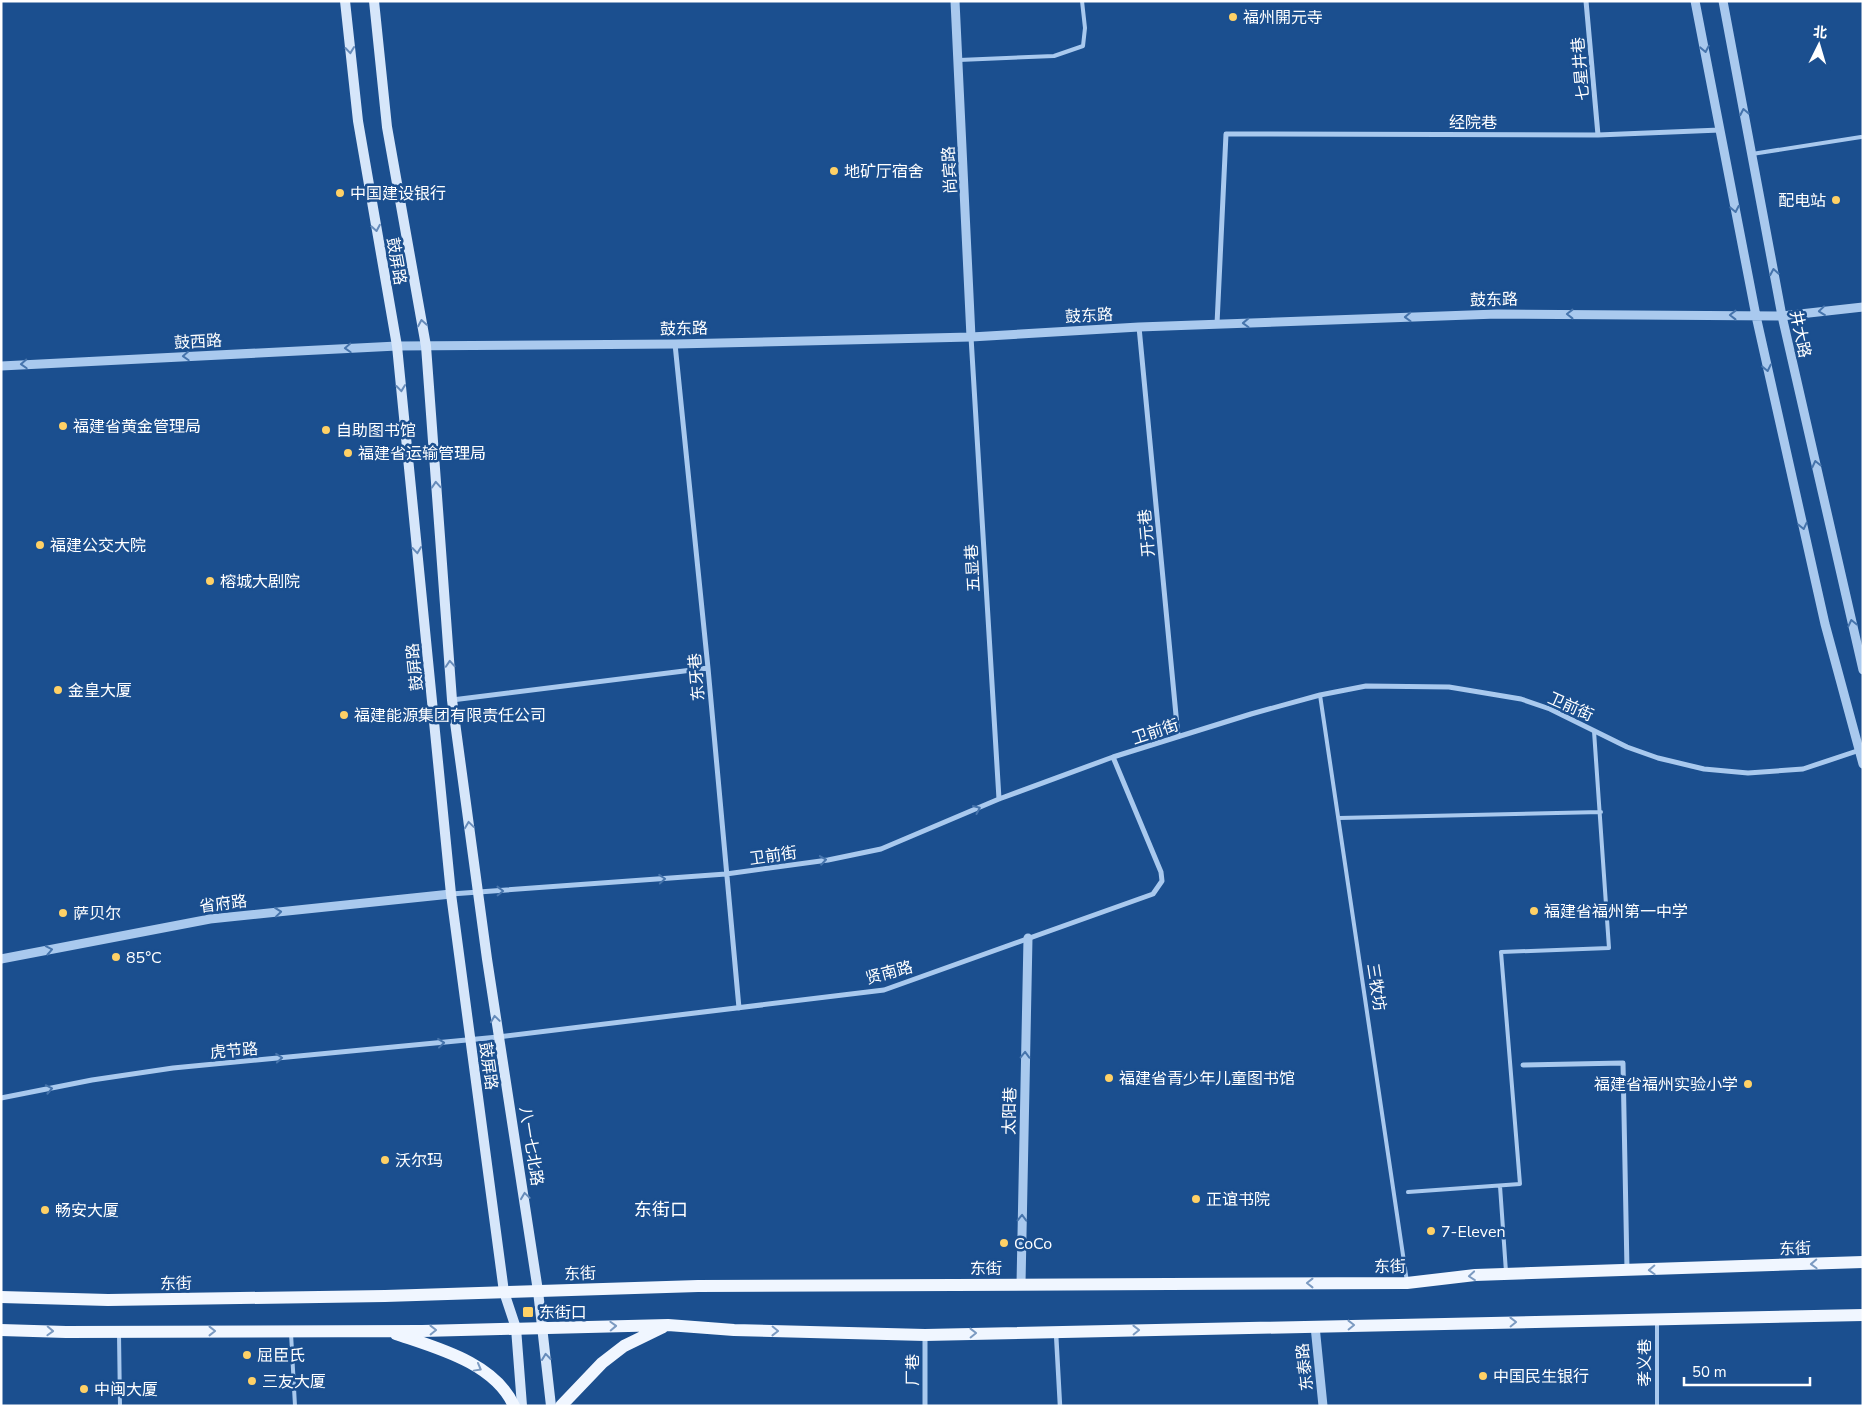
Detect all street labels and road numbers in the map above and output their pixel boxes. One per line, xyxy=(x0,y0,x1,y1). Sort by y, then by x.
street label: 七星井巷 xyxy=(1567,36,1595,102)
street label: 经院巷 xyxy=(1449,112,1497,134)
street label: 尚宾路 xyxy=(938,145,962,194)
street label: 鼓屏路 xyxy=(381,236,411,287)
street label: 鼓东路 xyxy=(1470,289,1518,311)
street label: 鼓东路 xyxy=(1065,304,1114,328)
street label: 井大路 xyxy=(1784,308,1816,360)
street label: 鼓东路 xyxy=(660,318,708,340)
street label: 鼓西路 xyxy=(174,330,223,354)
street label: 开元巷 xyxy=(1134,508,1160,558)
street label: 五显巷 xyxy=(961,543,985,592)
street label: 鼓屏路 xyxy=(402,642,428,692)
street label: 东牙巷 xyxy=(684,652,710,702)
street label: 卫前街 xyxy=(1544,687,1597,727)
street label: 卫前街 xyxy=(1129,714,1182,750)
street label: 卫前街 xyxy=(748,842,798,870)
street label: 省府路 xyxy=(198,890,248,918)
street label: 贤南路 xyxy=(863,956,915,990)
street label: 三牧坊 xyxy=(1361,962,1391,1013)
street label: 虎节路 xyxy=(209,1038,259,1064)
street label: 鼓屏路 xyxy=(474,1041,502,1091)
street label: 太阳巷 xyxy=(999,1087,1021,1135)
street label: 八一七北路 xyxy=(514,1105,548,1187)
street label: 东街 xyxy=(1779,1237,1811,1261)
street label: 东街 xyxy=(1374,1256,1406,1278)
street label: 东街 xyxy=(970,1258,1002,1280)
street label: 东街 xyxy=(564,1262,596,1286)
street label: 东街 xyxy=(160,1273,192,1295)
street label: 孝义巷 xyxy=(1634,1339,1656,1387)
street label: 东泰路 xyxy=(1292,1342,1318,1392)
street label: 厂巷 xyxy=(902,1354,924,1386)

